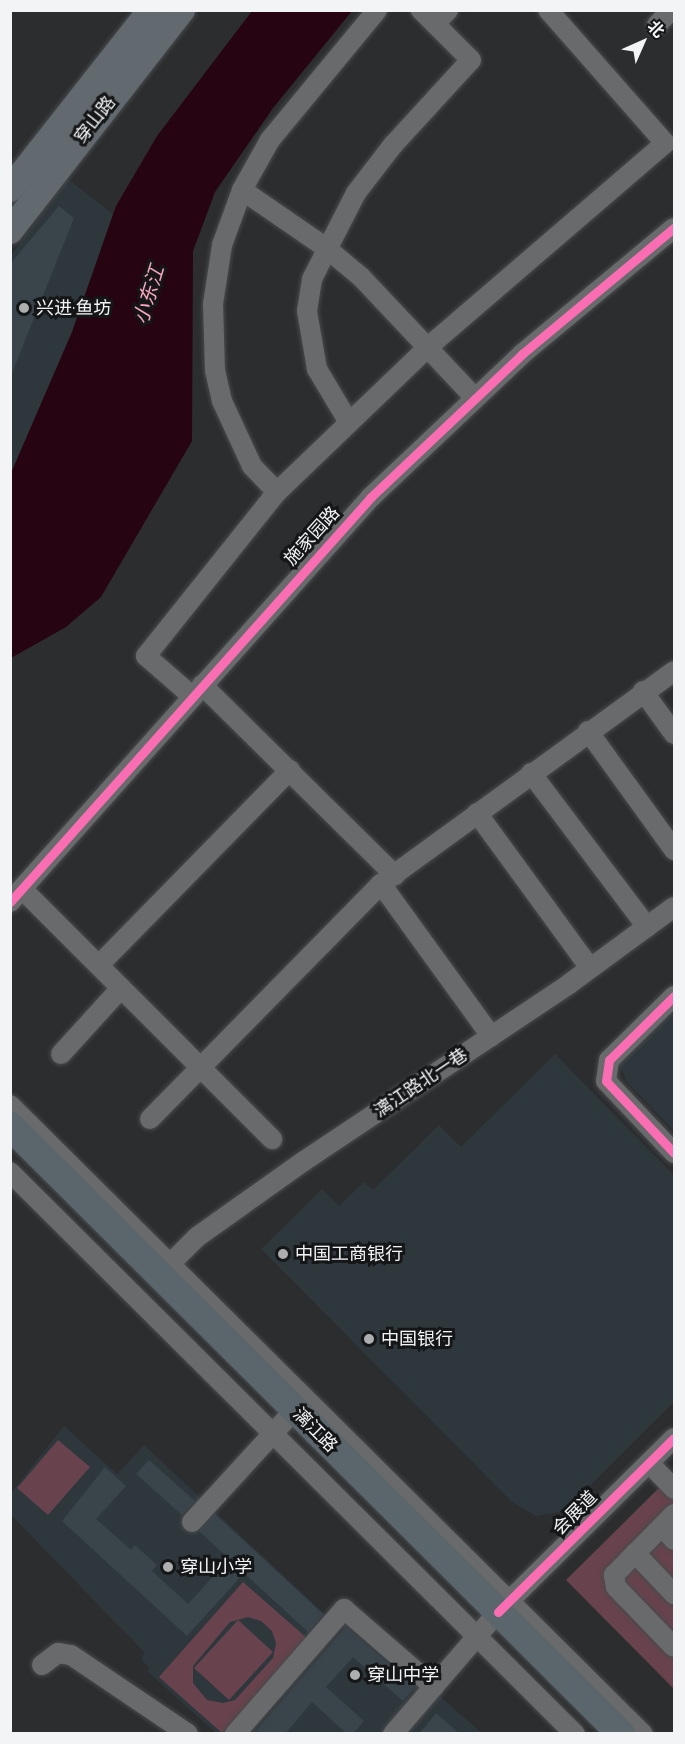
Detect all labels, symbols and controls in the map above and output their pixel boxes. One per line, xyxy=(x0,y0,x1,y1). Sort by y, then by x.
north arrow xyxy=(613,12,673,72)
text: 北 xyxy=(644,17,668,41)
street label: 穿山路 xyxy=(70,92,120,148)
water label: 小东江 xyxy=(129,263,169,327)
place label: 兴进·鱼坊 xyxy=(36,297,111,319)
marker: 兴进·鱼坊 xyxy=(17,301,31,315)
street label: 施家园路 xyxy=(280,502,344,570)
street label: 漓江路北一巷 xyxy=(370,1044,472,1122)
place label: 中国工商银行 xyxy=(295,1243,403,1265)
marker: 中国工商银行 xyxy=(276,1247,290,1261)
place label: 中国银行 xyxy=(381,1328,453,1350)
marker: 中国银行 xyxy=(362,1332,376,1346)
street label: 漓江路 xyxy=(288,1403,342,1457)
street label: 会展道 xyxy=(548,1486,602,1540)
place label: 穿山小学 xyxy=(180,1556,252,1578)
marker: 穿山小学 xyxy=(161,1560,175,1574)
place label: 穿山中学 xyxy=(367,1664,439,1686)
marker: 穿山中学 xyxy=(348,1668,362,1682)

